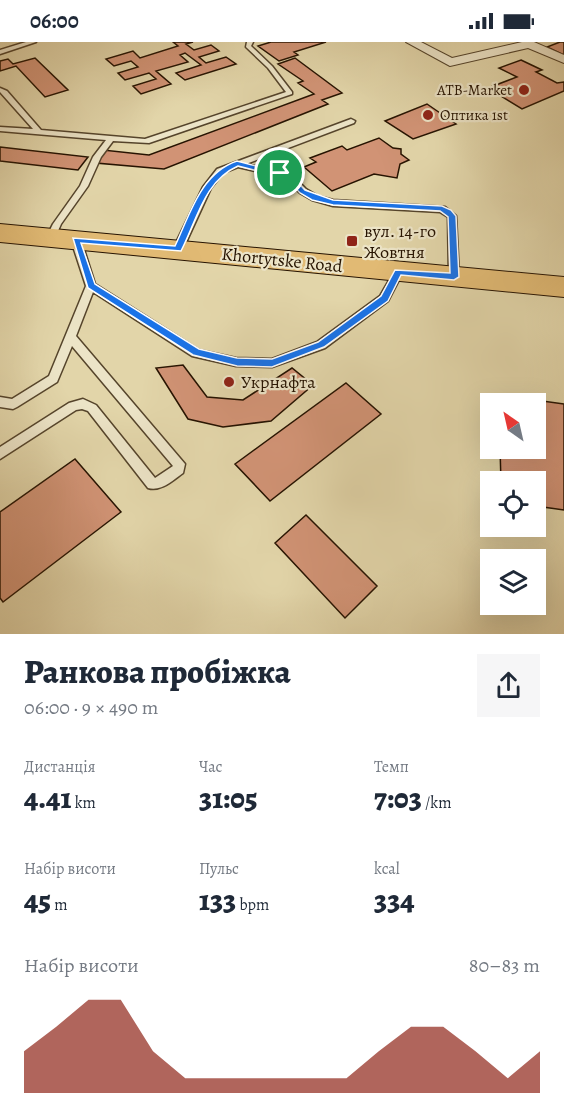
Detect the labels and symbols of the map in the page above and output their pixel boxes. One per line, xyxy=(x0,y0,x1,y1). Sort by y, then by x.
place label: ATB-Market xyxy=(436,80,512,100)
marker: ATB-Market xyxy=(517,83,531,97)
place label: Оптика 1st xyxy=(440,105,508,125)
marker: Оптика 1st xyxy=(421,108,435,122)
pin xyxy=(254,147,305,198)
place label: вул. 14-го Жовтня xyxy=(364,219,436,264)
marker: вул. 14-го Жовтня xyxy=(345,234,359,248)
street label: Khortytske Road xyxy=(220,242,344,278)
place label: Укрнафта xyxy=(241,370,316,394)
marker: Укрнафта xyxy=(222,375,236,389)
north arrow xyxy=(480,393,546,459)

